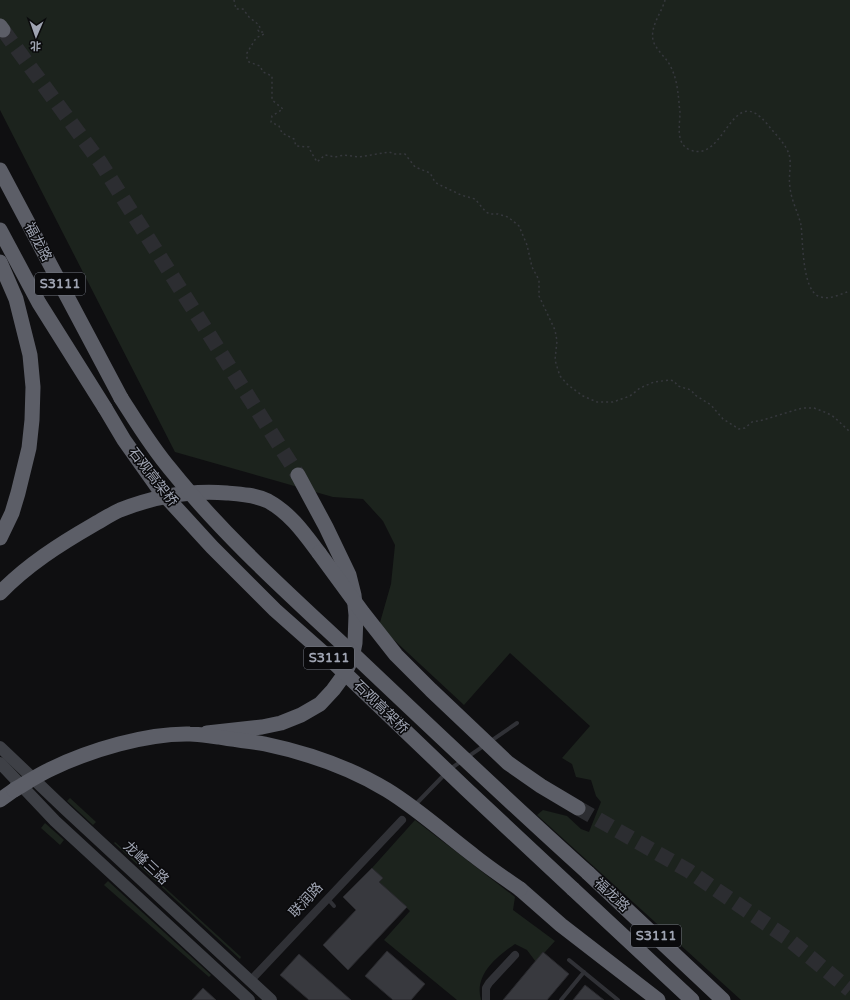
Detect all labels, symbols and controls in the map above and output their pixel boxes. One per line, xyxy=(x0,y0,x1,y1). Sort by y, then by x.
north arrow xyxy=(16,16,56,56)
text: 北 xyxy=(30,39,41,52)
street label: 福龙路 xyxy=(21,219,55,265)
road number: S3111 xyxy=(35,273,85,295)
street label: 石观高架桥 xyxy=(125,444,181,510)
road number: S3111 xyxy=(304,647,354,669)
street label: 石观高架桥 xyxy=(350,677,412,737)
street label: 龙峰三路 xyxy=(120,838,172,888)
street label: 福龙路 xyxy=(591,874,633,916)
street label: 联润路 xyxy=(285,879,327,921)
road number: S3111 xyxy=(631,925,681,947)

